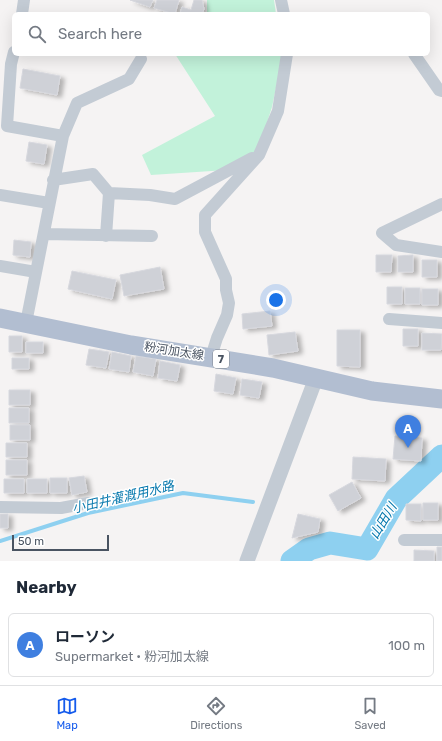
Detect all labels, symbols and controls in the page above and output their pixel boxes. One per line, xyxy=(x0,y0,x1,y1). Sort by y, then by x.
search box xyxy=(12,12,430,56)
icon: search xyxy=(26,23,48,45)
text: Search here xyxy=(58,25,142,43)
your location xyxy=(266,290,286,310)
street label: 粉河加太線 xyxy=(143,339,205,363)
road number: 7 xyxy=(213,350,229,368)
pin: A xyxy=(395,415,421,448)
water label: 小田井灌漑用水路 xyxy=(71,478,176,516)
water label: 山田川 xyxy=(367,499,400,542)
scale bar xyxy=(12,533,109,552)
text: 50 m xyxy=(18,535,44,548)
text: Nearby xyxy=(16,577,77,597)
text: ローソン xyxy=(55,628,115,646)
text: A xyxy=(25,638,35,653)
text: 100 m xyxy=(388,638,425,653)
text: Supermarket · 粉河加太線 xyxy=(55,649,209,664)
tab: Map xyxy=(56,695,78,732)
tab: Directions xyxy=(190,695,242,732)
tab: Saved xyxy=(355,695,386,732)

